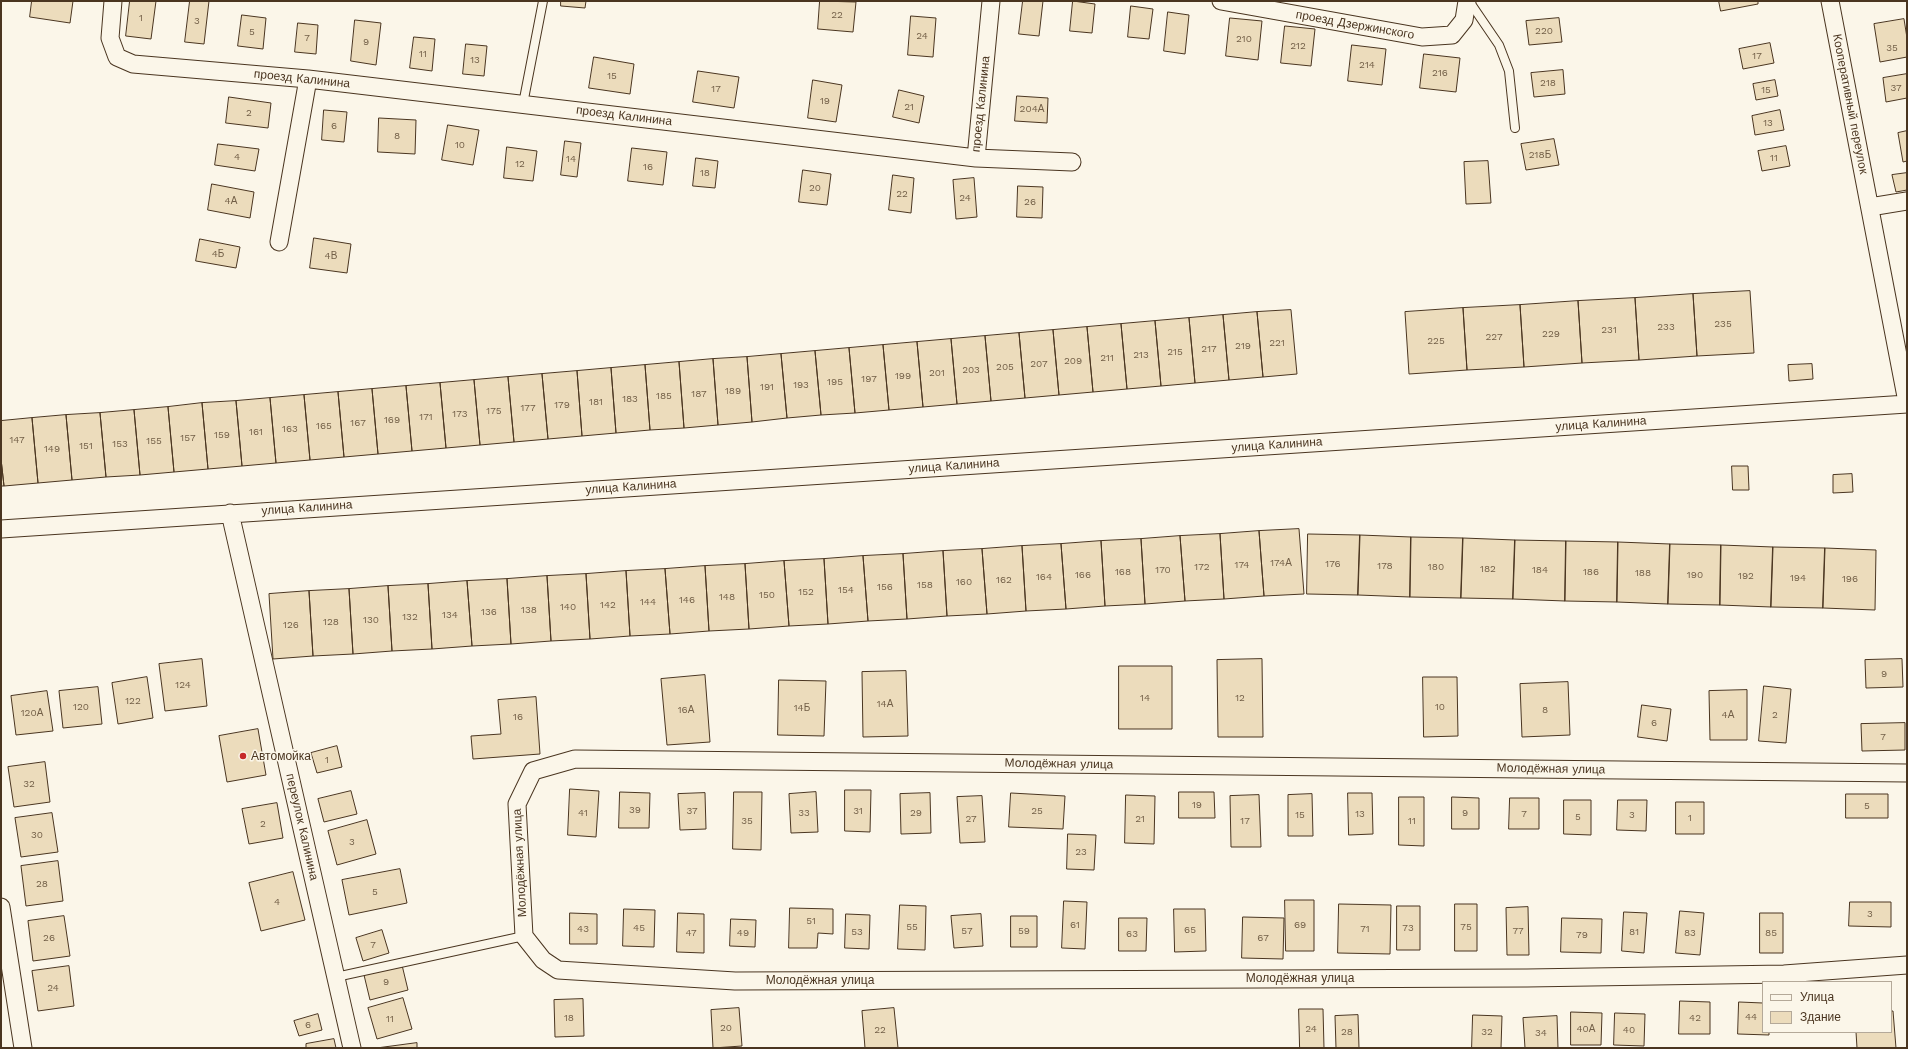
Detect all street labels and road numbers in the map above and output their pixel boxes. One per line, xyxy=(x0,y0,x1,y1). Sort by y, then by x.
street label: проезд Дзержинского xyxy=(1295,7,1415,43)
street label: Кооперативный переулок xyxy=(1829,33,1871,175)
street label: проезд Калинина xyxy=(969,55,993,153)
street label: проезд Калинина xyxy=(253,67,351,91)
street label: проезд Калинина xyxy=(575,103,673,129)
street label: улица Калинина xyxy=(1555,414,1647,434)
street label: улица Калинина xyxy=(1231,435,1323,455)
street label: улица Калинина xyxy=(908,456,1000,476)
street label: улица Калинина xyxy=(585,477,677,497)
street label: улица Калинина xyxy=(261,498,353,518)
street label: Молодёжная улица xyxy=(1005,756,1113,772)
street label: Молодёжная улица xyxy=(1497,761,1605,777)
street label: переулок Калинина xyxy=(283,772,321,882)
street label: Молодёжная улица xyxy=(510,808,530,918)
street label: Молодёжная улица xyxy=(1246,971,1354,985)
street label: Молодёжная улица xyxy=(766,973,874,987)

